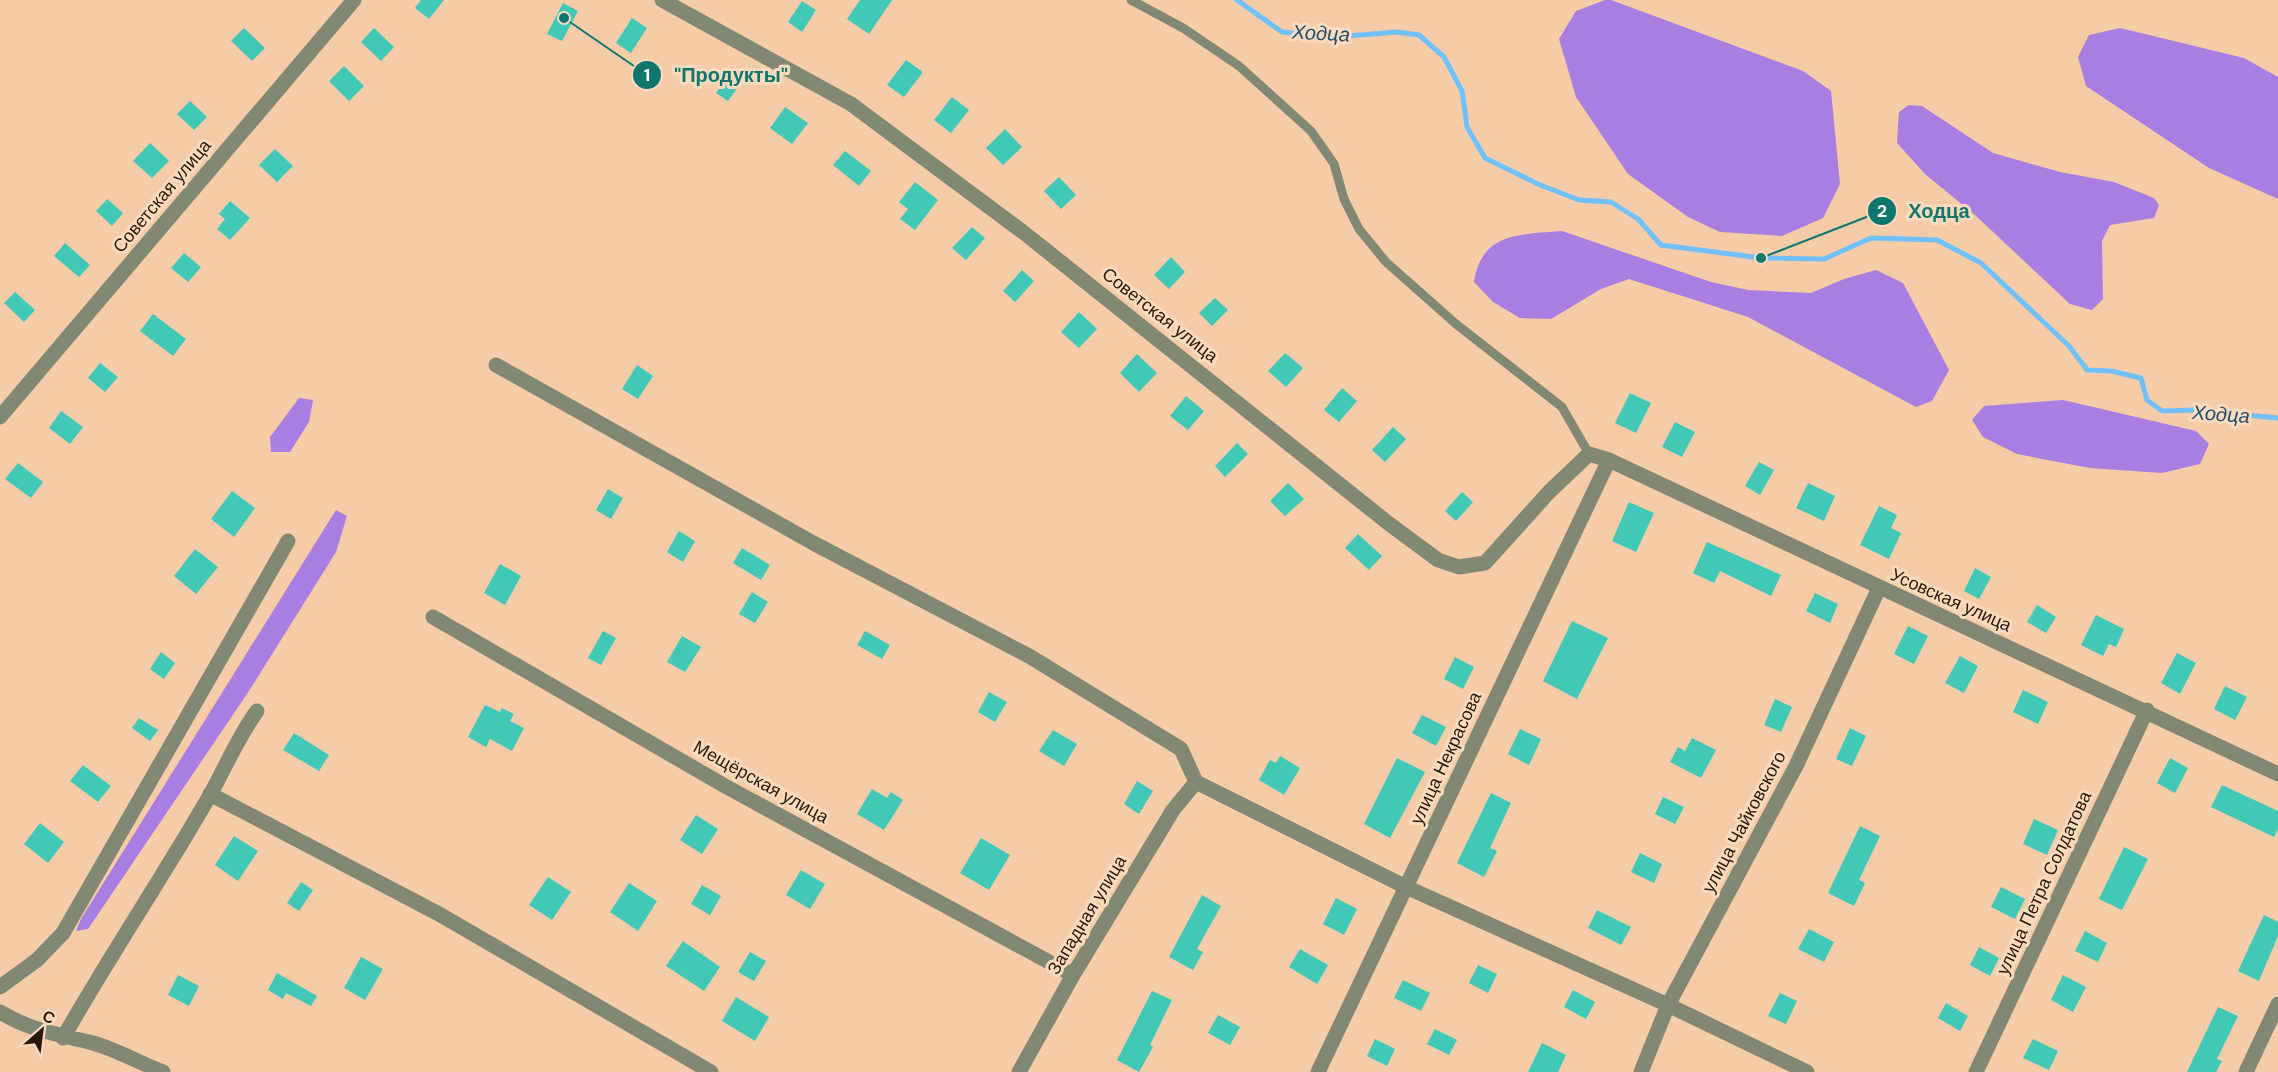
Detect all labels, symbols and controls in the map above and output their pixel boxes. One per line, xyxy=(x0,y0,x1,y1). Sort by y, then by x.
water label: Ходца xyxy=(1290,18,1351,47)
callout: "Продукты" xyxy=(632,56,801,94)
text: "Продукты" xyxy=(674,62,788,88)
text: 1 xyxy=(644,63,650,87)
street label: Советская улица xyxy=(107,133,217,258)
callout: Ходца xyxy=(1867,192,1982,230)
text: Ходца xyxy=(1908,198,1971,224)
text: 2 xyxy=(1877,199,1887,223)
street label: Советская улица xyxy=(1097,262,1224,369)
water label: Ходца xyxy=(2190,399,2251,429)
street label: Усовская улица xyxy=(1887,563,2016,638)
street label: улица Некрасова xyxy=(1405,687,1488,828)
street label: Мещёрская улица xyxy=(689,735,834,830)
street label: улица Чайковского xyxy=(1697,747,1791,897)
street label: улица Петра Солдатова xyxy=(1991,786,2098,979)
street label: Западная улица xyxy=(1042,850,1133,979)
north arrow xyxy=(12,1000,72,1060)
text: С xyxy=(39,1005,59,1029)

